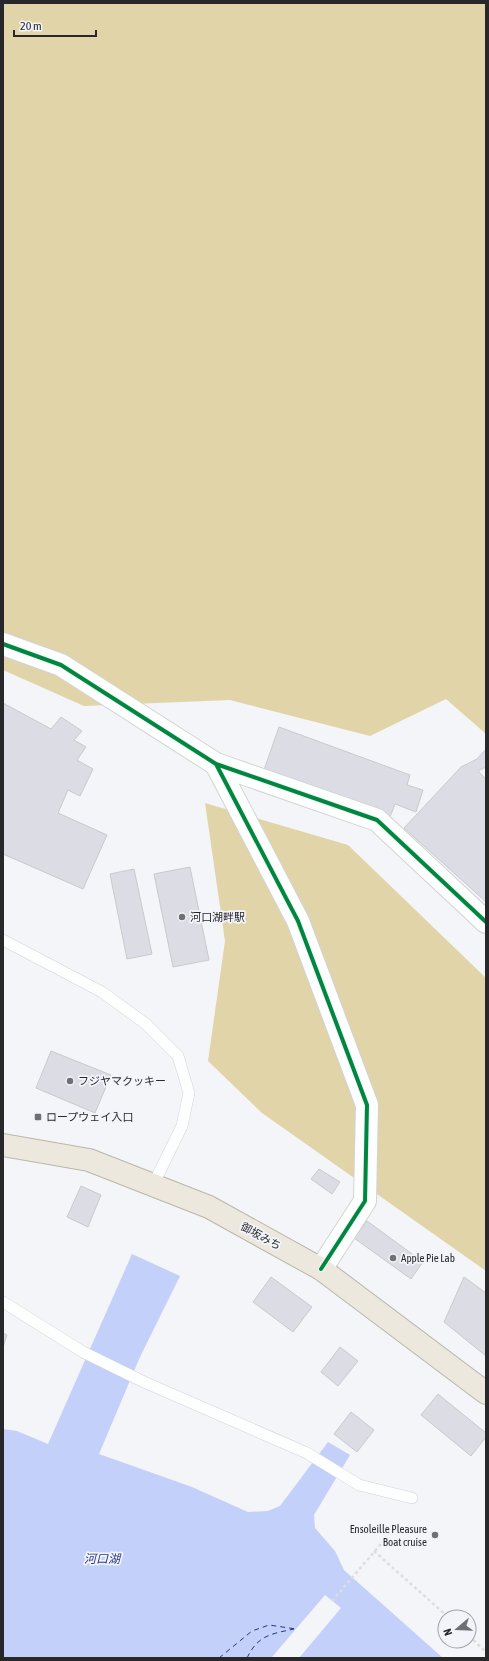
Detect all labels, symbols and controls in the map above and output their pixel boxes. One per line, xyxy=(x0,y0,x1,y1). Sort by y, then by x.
scale bar xyxy=(14,12,96,38)
text: 20 m xyxy=(20,19,42,33)
place label: 河口湖畔駅 xyxy=(190,911,245,923)
marker: 河口湖畔駅 xyxy=(177,912,187,922)
place label: フジヤマクッキー xyxy=(78,1075,166,1087)
marker: フジヤマクッキー xyxy=(65,1076,75,1086)
place label: ロープウェイ入口 xyxy=(46,1111,133,1123)
marker: ロープウェイ入口 xyxy=(33,1112,43,1122)
street label: 御坂みち xyxy=(238,1220,283,1252)
place label: Apple Pie Lab xyxy=(401,1252,455,1264)
marker: Apple Pie Lab xyxy=(388,1253,398,1263)
place label: Ensoleille Pleasure Boat cruise xyxy=(350,1523,427,1548)
marker: Ensoleille Pleasure Boat cruise xyxy=(430,1530,440,1540)
water label: 河口湖 xyxy=(84,1552,122,1566)
north arrow xyxy=(437,1609,477,1649)
text: N xyxy=(441,1627,454,1637)

